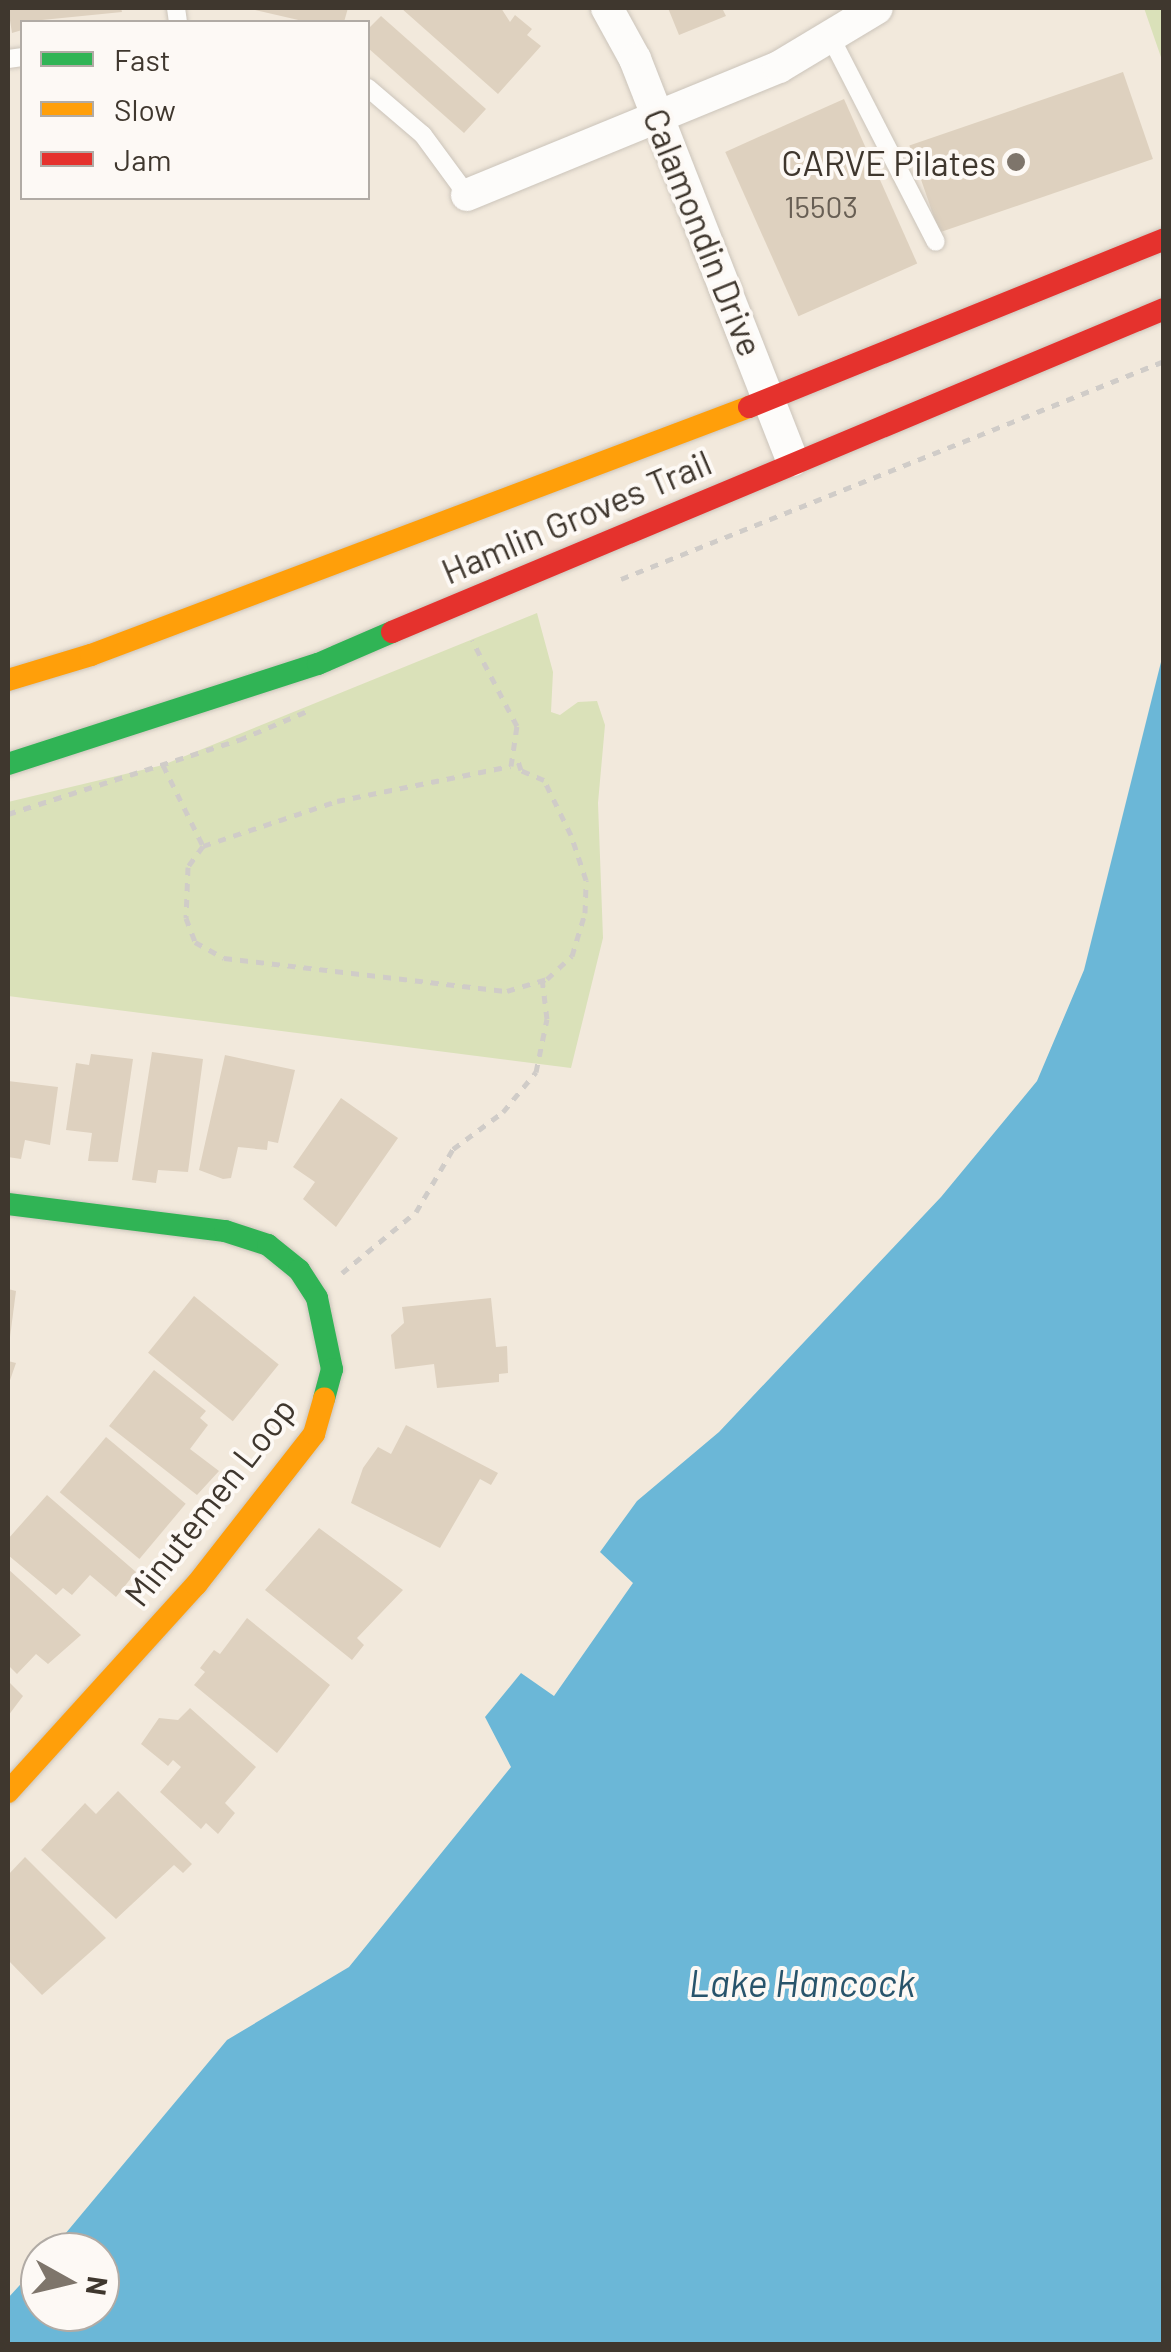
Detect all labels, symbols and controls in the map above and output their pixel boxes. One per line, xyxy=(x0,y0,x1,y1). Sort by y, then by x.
legend xyxy=(20,20,370,200)
text: Fast xyxy=(114,41,171,77)
text: Slow xyxy=(114,91,176,127)
street label: Calamondin Drive xyxy=(635,102,773,362)
text: Jam xyxy=(114,141,171,177)
place label: CARVE Pilates xyxy=(781,141,996,183)
marker: CARVE Pilates xyxy=(1005,151,1027,173)
house number: 15503 xyxy=(784,188,858,224)
street label: Hamlin Groves Trail xyxy=(435,440,717,592)
street label: Minutemen Loop xyxy=(115,1388,303,1614)
water label: Lake Hancock xyxy=(689,1960,915,2006)
north arrow xyxy=(20,2232,120,2332)
text: N xyxy=(80,2274,116,2297)

